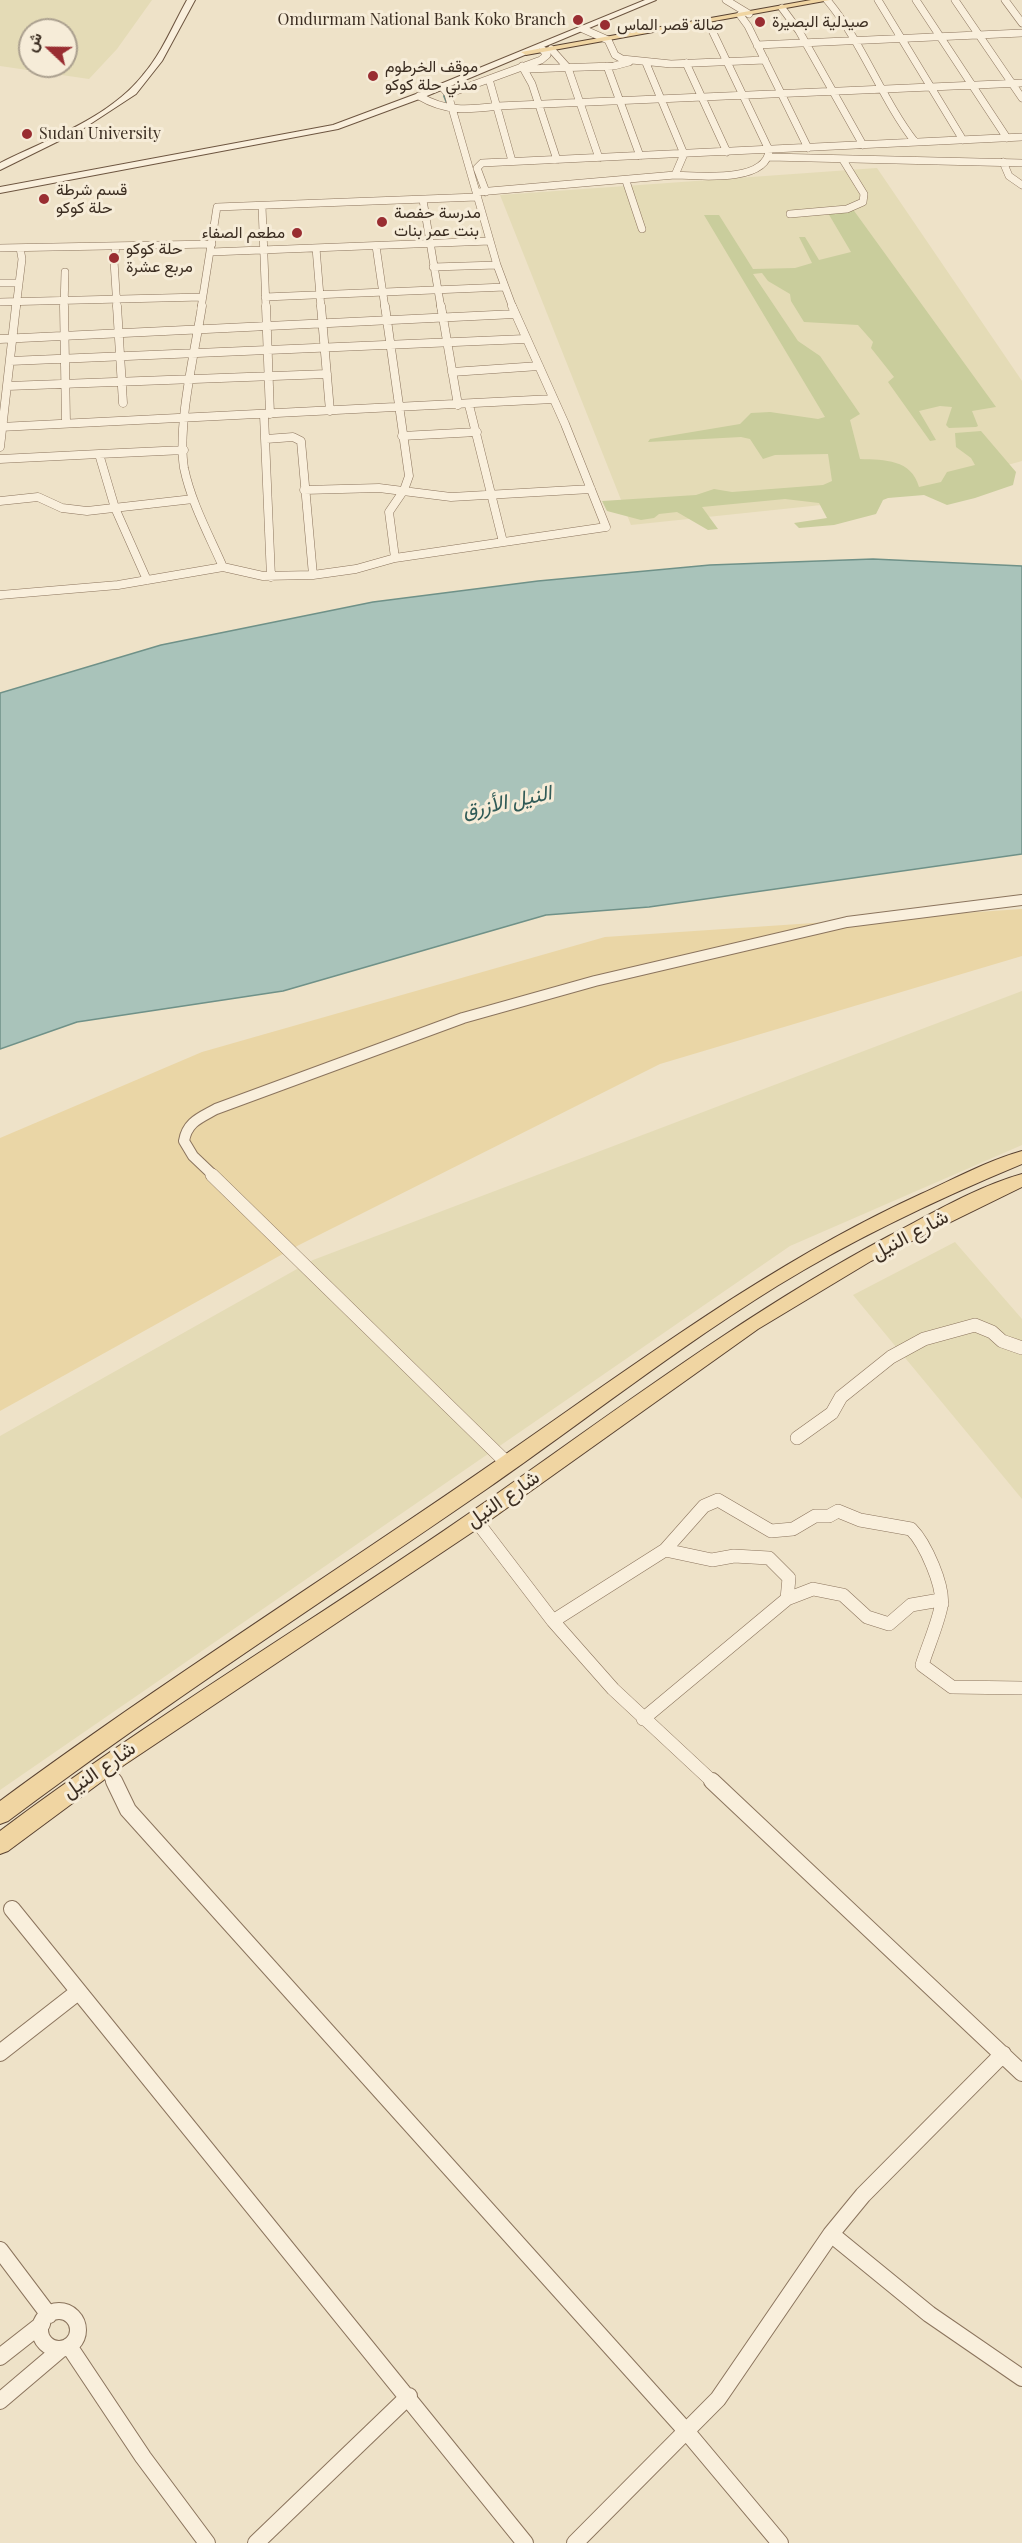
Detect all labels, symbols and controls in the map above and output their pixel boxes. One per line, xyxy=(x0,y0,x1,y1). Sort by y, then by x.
place label: Omdurmam National Bank Koko Branch xyxy=(278,10,566,30)
place label: صيدلية البصيرة xyxy=(772,12,869,32)
marker: Omdurmam National Bank Koko Branch xyxy=(571,13,585,27)
place label: صالة قصر الماس xyxy=(617,15,723,35)
marker: صيدلية البصيرة xyxy=(753,15,767,29)
north arrow xyxy=(18,18,78,78)
marker: صالة قصر الماس xyxy=(598,18,612,32)
text: ش xyxy=(19,29,46,55)
place label: موقف الخرطوم مدني حلة كوكو xyxy=(385,57,478,95)
marker: موقف الخرطوم مدني حلة كوكو xyxy=(366,69,380,83)
place label: Sudan University xyxy=(39,124,161,144)
marker: Sudan University xyxy=(20,127,34,141)
place label: قسم شرطة حلة كوكو xyxy=(56,180,127,218)
marker: قسم شرطة حلة كوكو xyxy=(37,192,51,206)
place label: مدرسة حفصة بنت عمر بنات xyxy=(394,203,481,241)
marker: مدرسة حفصة بنت عمر بنات xyxy=(375,215,389,229)
place label: مطعم الصفاء xyxy=(202,223,285,243)
marker: مطعم الصفاء xyxy=(290,226,304,240)
place label: حلة كوكو مربع عشرة xyxy=(126,239,193,277)
marker: حلة كوكو مربع عشرة xyxy=(107,251,121,265)
water label: النيل الأزرق xyxy=(460,780,554,824)
street label: شارع النيل xyxy=(867,1205,953,1265)
street label: شارع النيل xyxy=(462,1465,544,1533)
street label: شارع النيل xyxy=(58,1736,140,1804)

